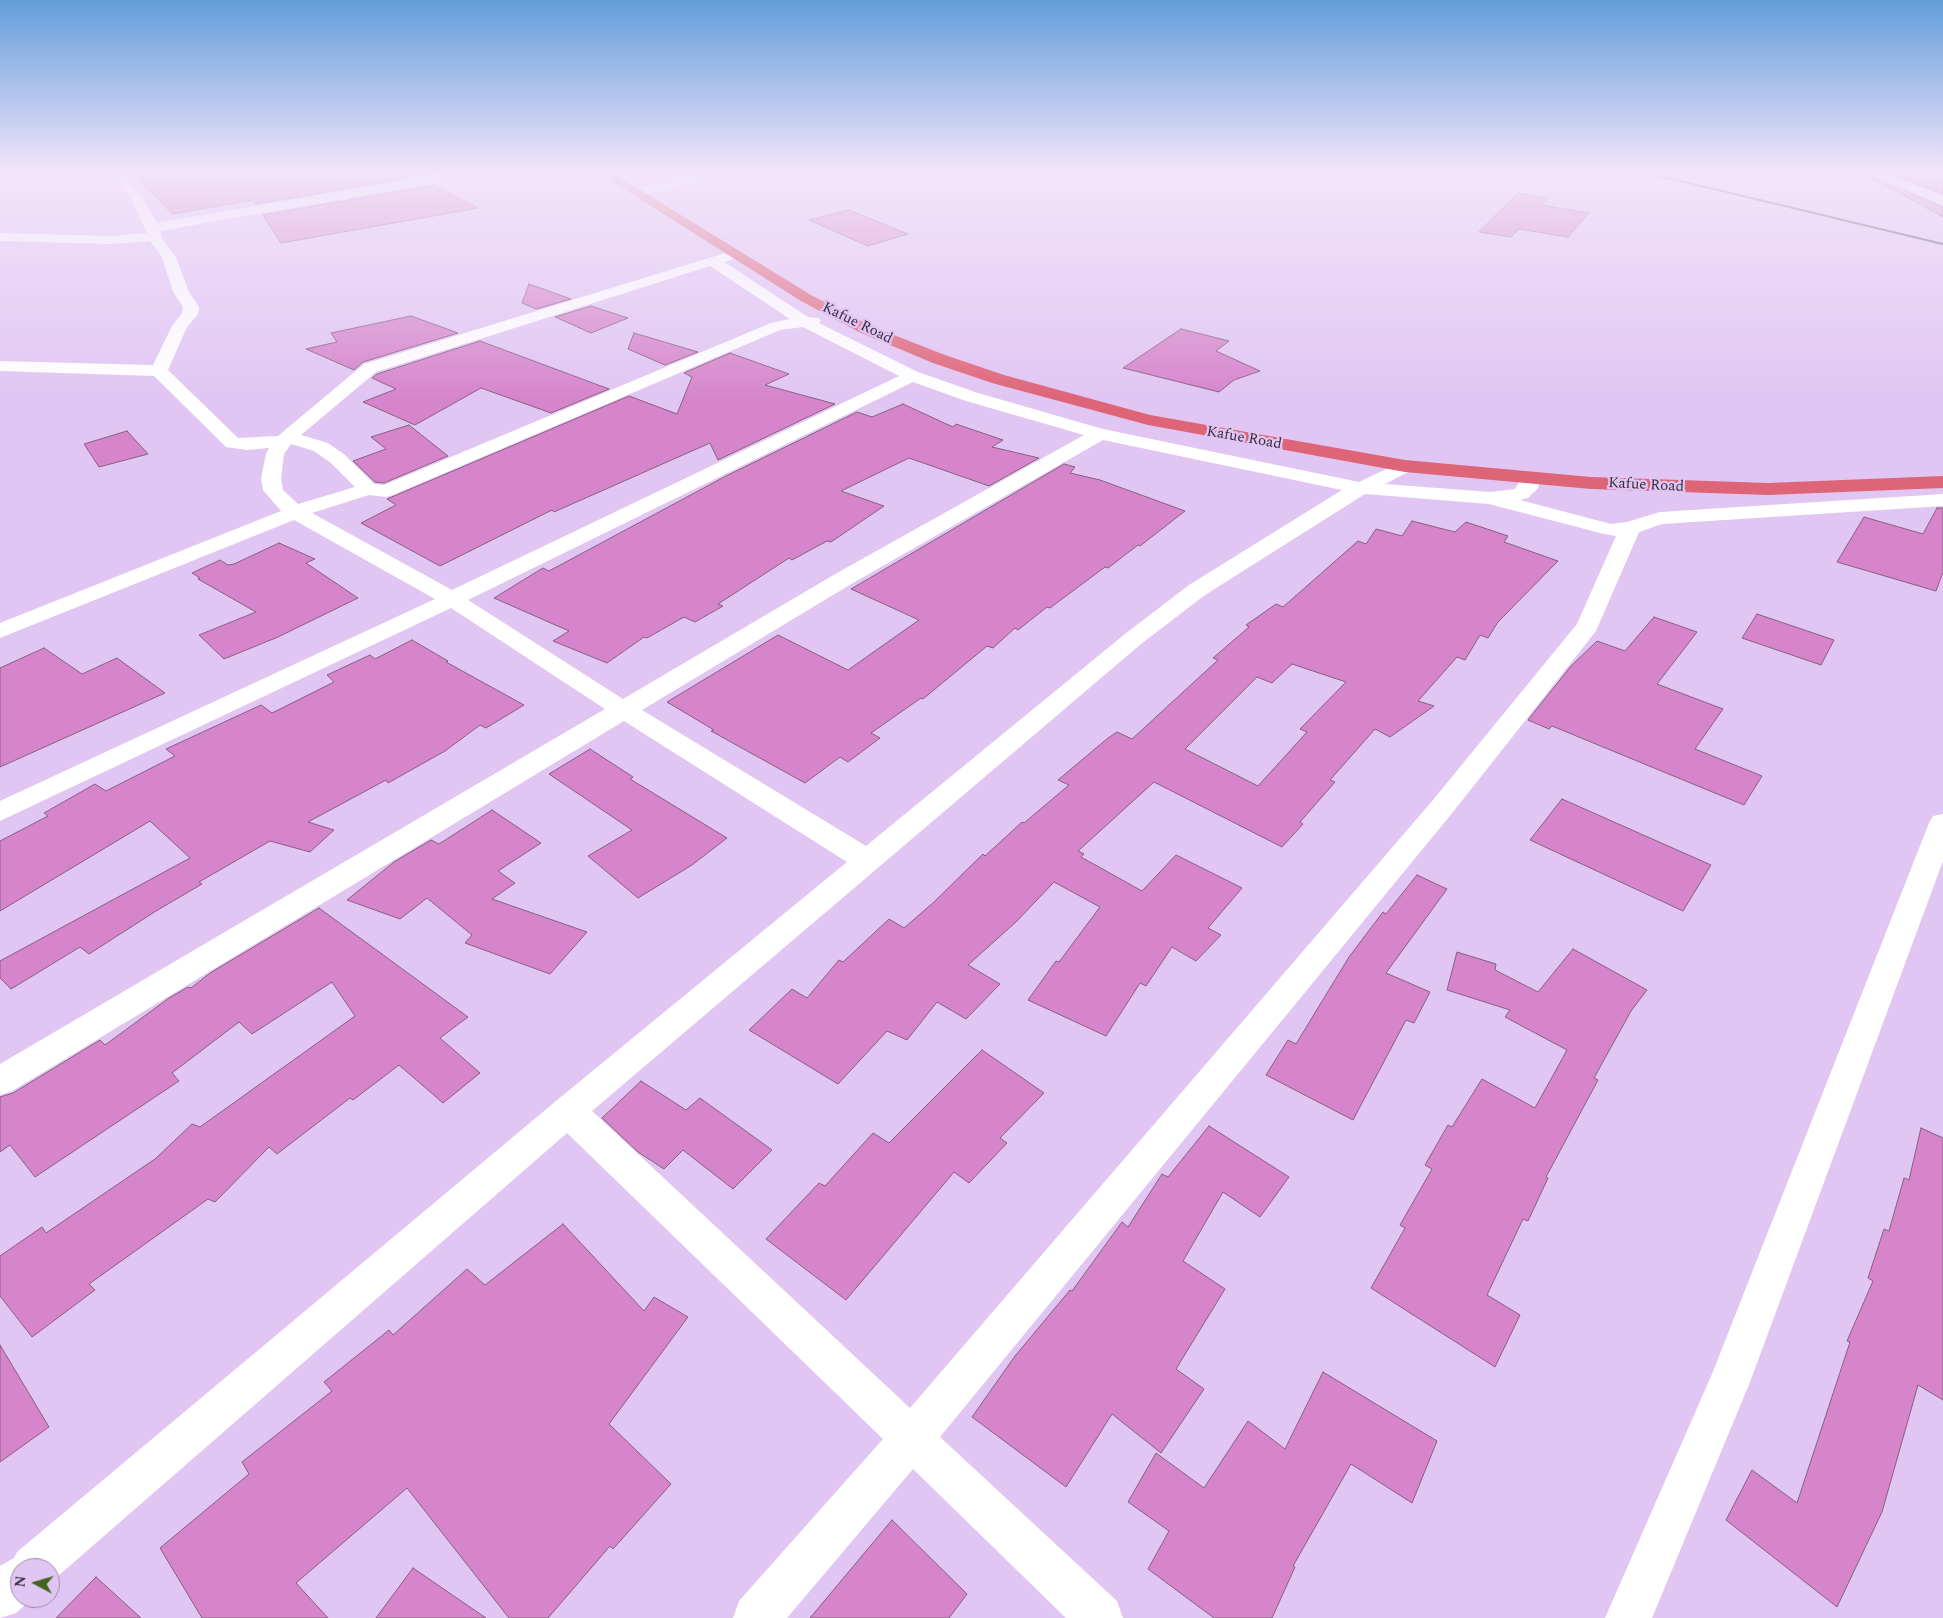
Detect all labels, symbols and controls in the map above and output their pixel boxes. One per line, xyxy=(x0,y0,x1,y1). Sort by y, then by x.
street label: Kafue Road xyxy=(819,299,895,349)
street label: Kafue Road xyxy=(1205,424,1283,454)
street label: Kafue Road xyxy=(1608,475,1684,497)
north arrow xyxy=(10,1558,60,1608)
text: N xyxy=(10,1575,32,1588)

